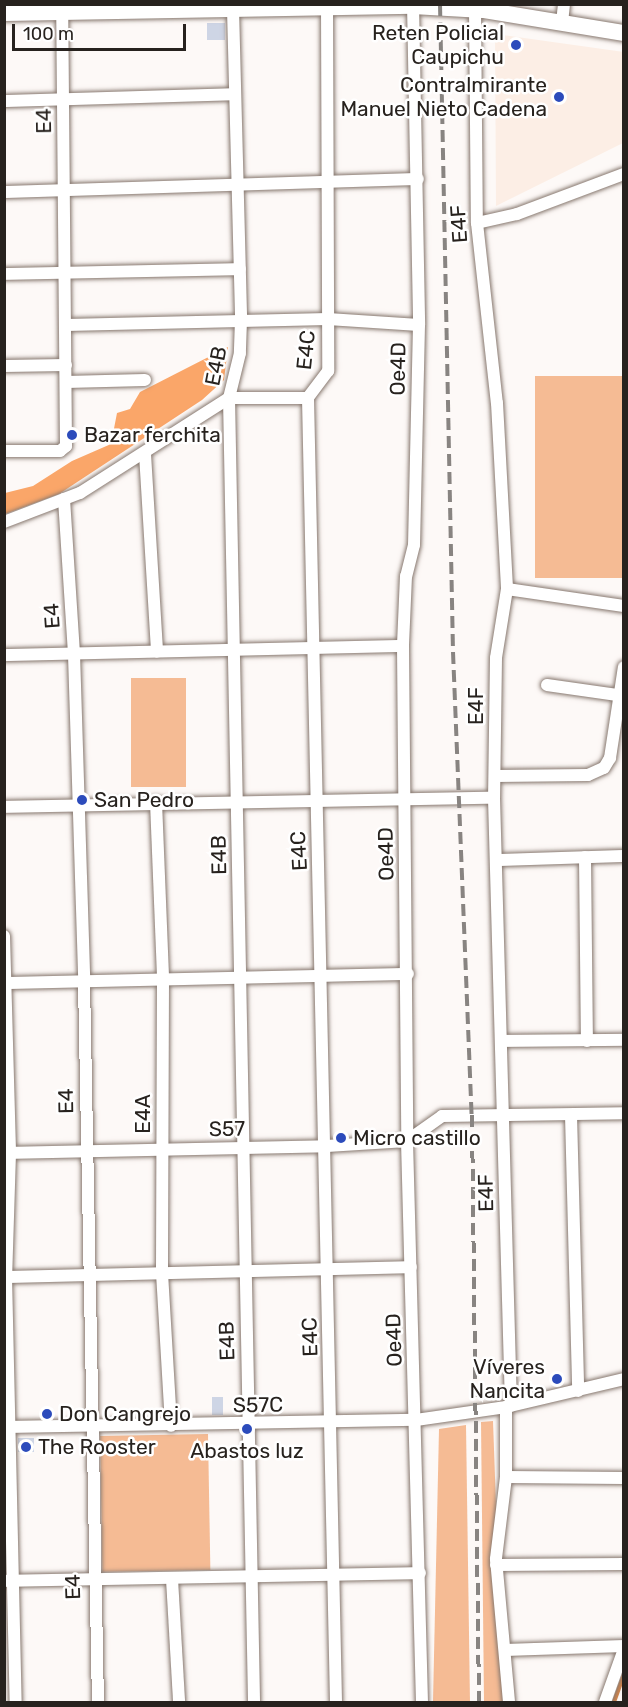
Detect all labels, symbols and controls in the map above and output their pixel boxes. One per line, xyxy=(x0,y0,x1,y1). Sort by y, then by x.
scale bar xyxy=(15,12,189,50)
place label: Reten Policial Caupichu xyxy=(372,20,504,70)
text: 100 m xyxy=(23,23,74,45)
marker: Reten Policial Caupichu xyxy=(509,38,523,52)
place label: Contralmirante Manuel Nieto Cadena xyxy=(340,72,547,122)
marker: Contralmirante Manuel Nieto Cadena xyxy=(552,90,566,104)
street label: E4 xyxy=(31,108,57,134)
street label: E4F xyxy=(445,204,473,244)
street label: E4C xyxy=(291,329,321,371)
street label: Oe4D xyxy=(385,342,411,396)
street label: E4B xyxy=(200,344,232,388)
place label: Bazar ferchita xyxy=(84,422,222,448)
marker: Bazar ferchita xyxy=(65,428,79,442)
street label: E4 xyxy=(39,602,65,630)
street label: E4F xyxy=(463,687,489,725)
place label: San Pedro xyxy=(94,787,194,813)
marker: San Pedro xyxy=(75,793,89,807)
street label: Oe4D xyxy=(373,827,399,881)
street label: E4C xyxy=(285,831,313,871)
street label: E4B xyxy=(206,835,232,875)
street label: E4 xyxy=(53,1088,79,1114)
street label: E4A xyxy=(130,1094,156,1134)
street label: S57 xyxy=(209,1116,245,1142)
place label: Micro castillo xyxy=(353,1125,481,1151)
marker: Micro castillo xyxy=(334,1131,348,1145)
street label: E4F xyxy=(473,1174,499,1212)
street label: Oe4D xyxy=(380,1313,408,1367)
street label: E4C xyxy=(297,1317,323,1357)
street label: E4B xyxy=(214,1321,240,1361)
place label: Víveres Nancita xyxy=(470,1354,545,1404)
marker: Víveres Nancita xyxy=(550,1372,564,1386)
street label: S57C xyxy=(233,1392,283,1418)
place label: Don Cangrejo xyxy=(59,1401,191,1427)
marker: Don Cangrejo xyxy=(40,1407,54,1421)
marker: Abastos luz xyxy=(240,1422,254,1436)
place label: The Rooster xyxy=(38,1434,156,1460)
place label: Abastos luz xyxy=(190,1438,304,1464)
marker: The Rooster xyxy=(19,1440,33,1454)
street label: E4 xyxy=(60,1574,86,1600)

